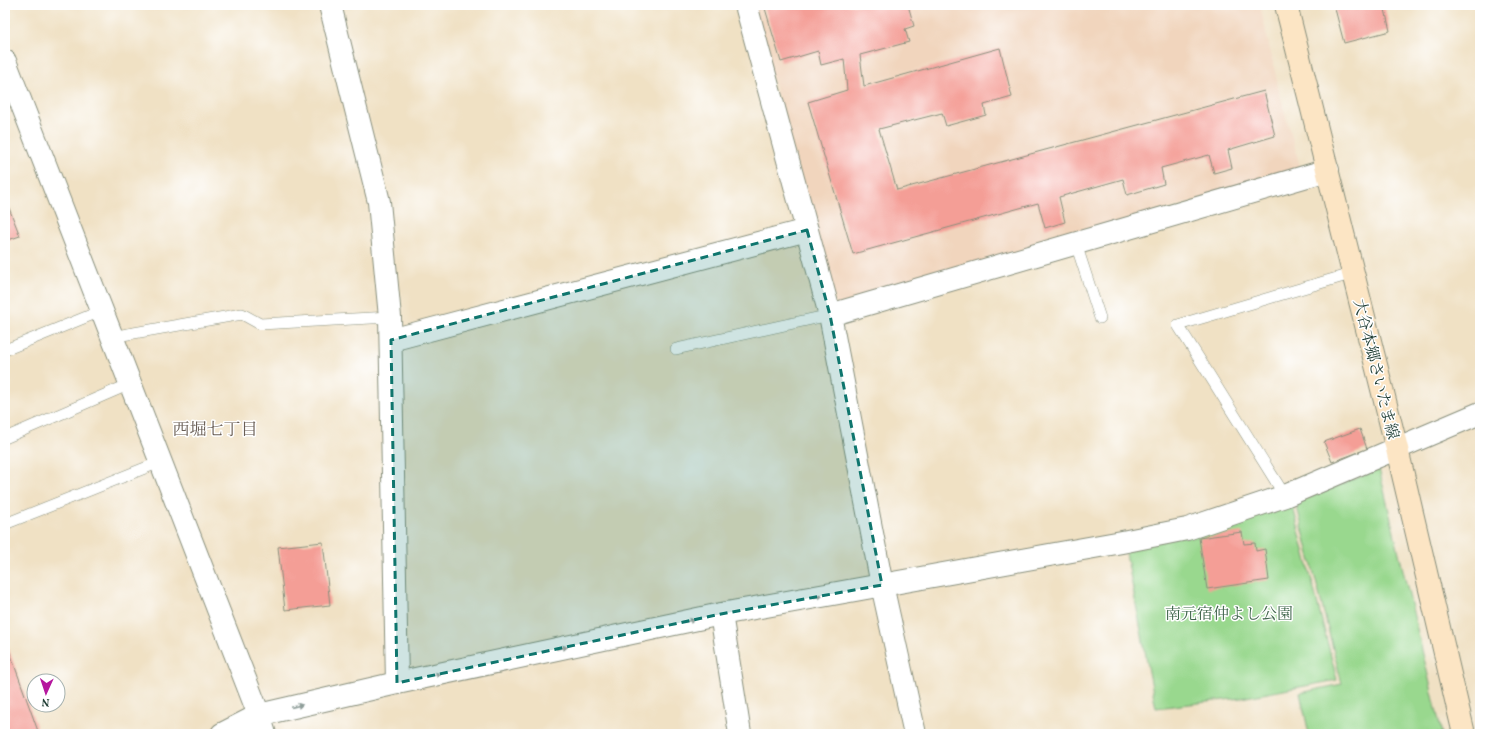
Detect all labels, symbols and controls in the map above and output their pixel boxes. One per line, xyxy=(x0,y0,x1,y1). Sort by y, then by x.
street label: 大谷本郷さいたま線 xyxy=(1347,297,1403,442)
district label: 西堀七丁目 xyxy=(173,419,258,442)
one-way arrow xyxy=(811,593,823,599)
park label: 南元宿仲よし公園 xyxy=(1165,604,1293,626)
one-way arrow xyxy=(683,618,695,624)
one-way arrow xyxy=(556,645,568,651)
one-way arrow xyxy=(429,672,441,678)
north arrow xyxy=(26,673,66,713)
text: N xyxy=(41,694,50,709)
one-way arrow xyxy=(291,703,303,709)

